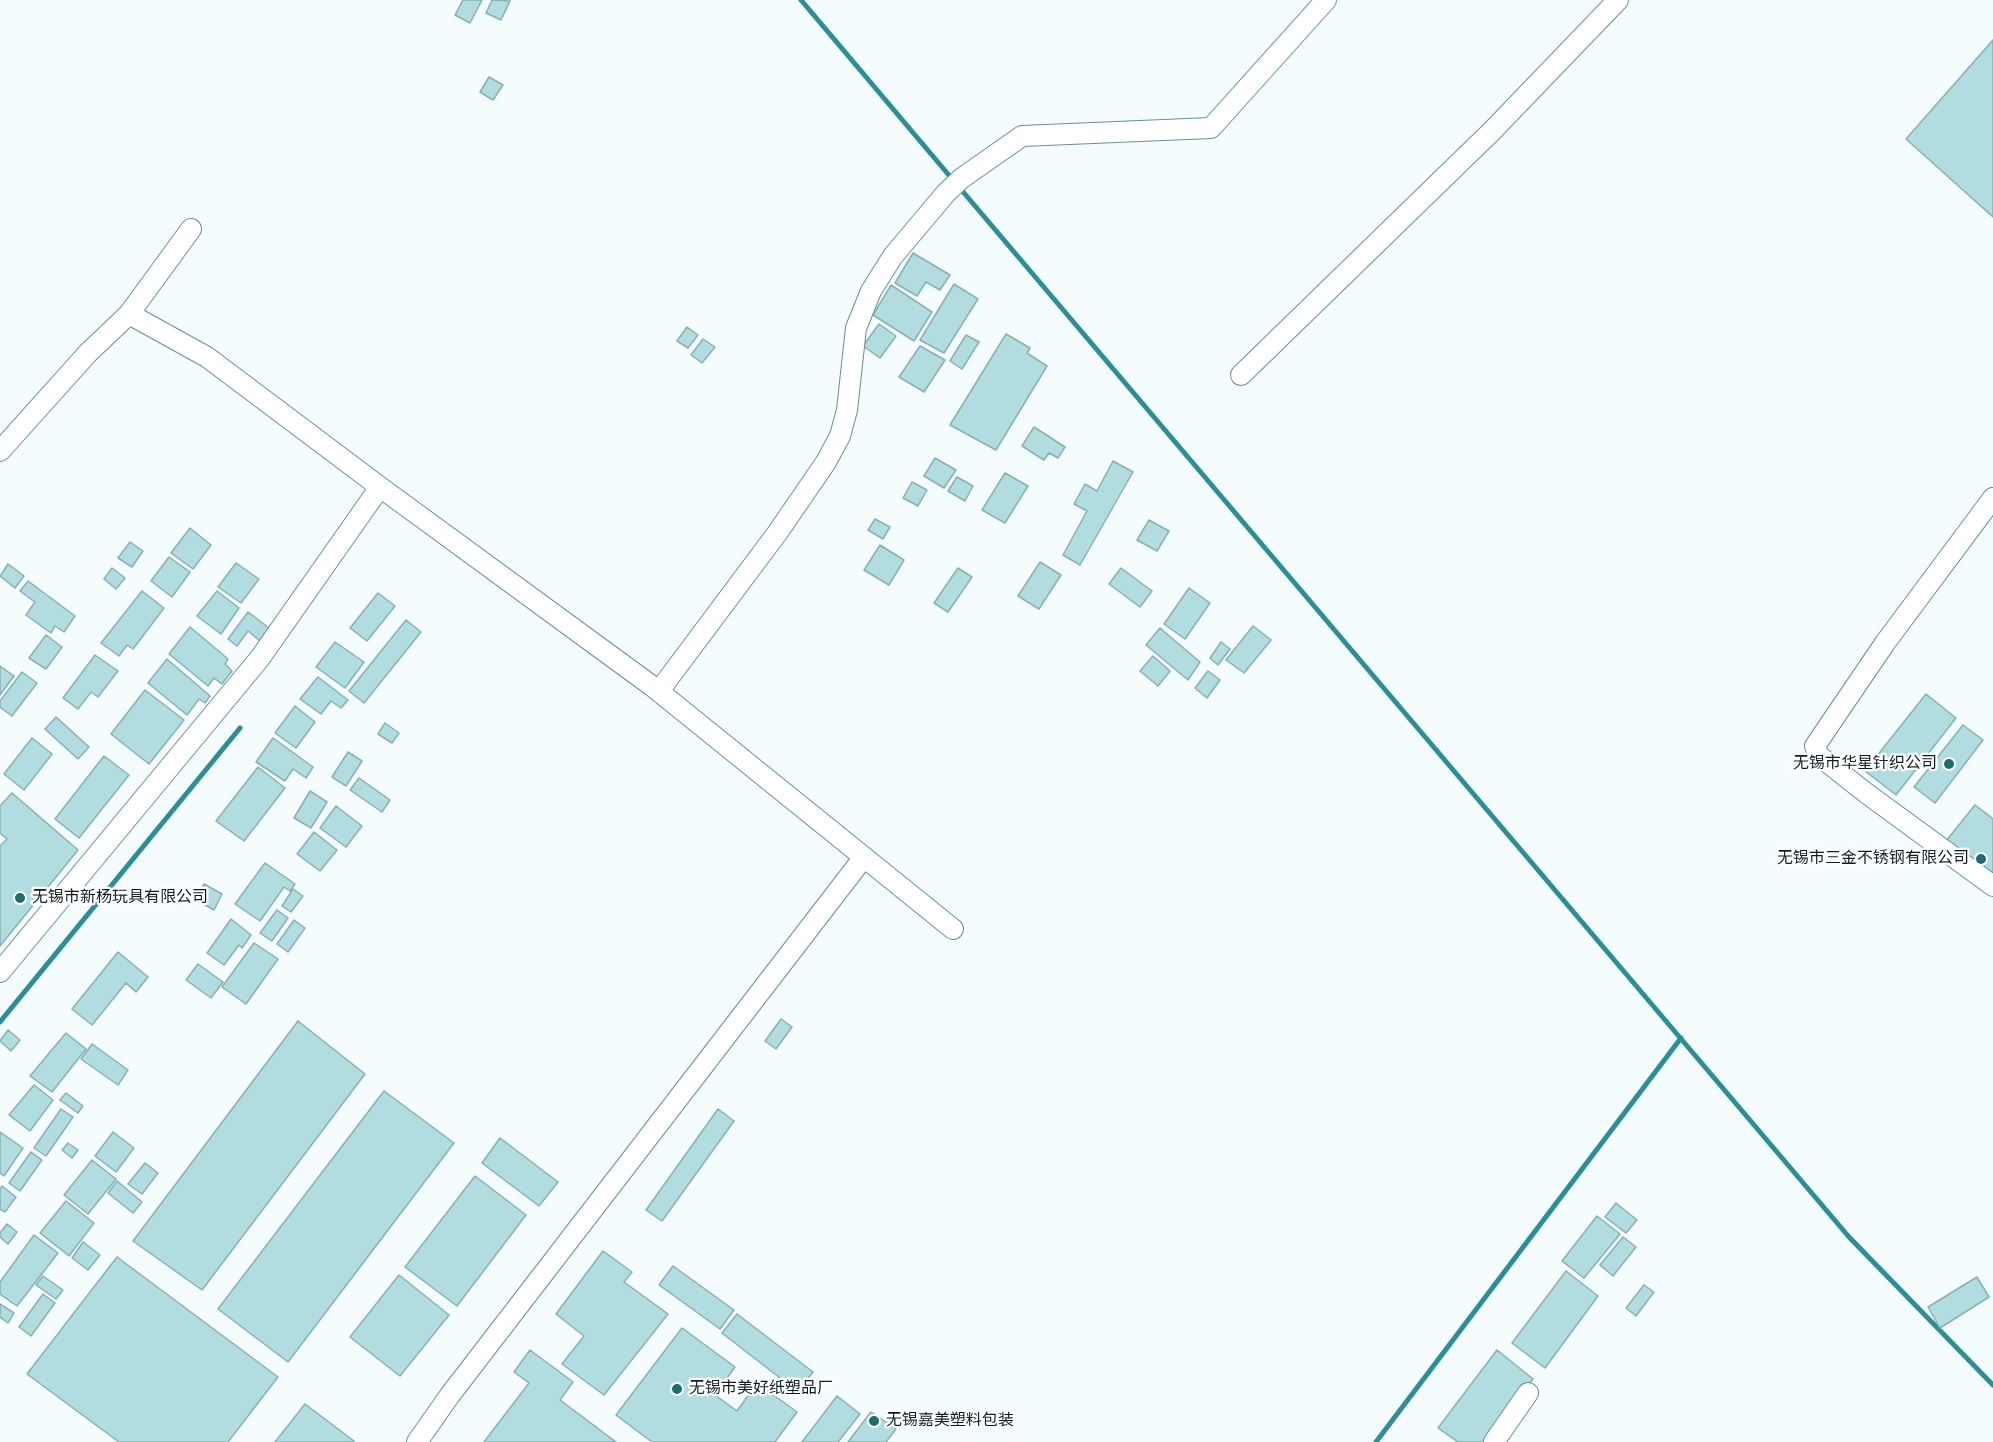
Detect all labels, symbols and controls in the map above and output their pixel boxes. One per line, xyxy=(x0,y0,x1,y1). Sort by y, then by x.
place label: 无锡市华星针织公司 xyxy=(1793,754,1937,774)
marker: 无锡市华星针织公司 xyxy=(1942,757,1956,771)
place label: 无锡市三金不锈钢有限公司 xyxy=(1777,849,1969,869)
marker: 无锡市三金不锈钢有限公司 xyxy=(1974,852,1988,866)
place label: 无锡市新杨玩具有限公司 xyxy=(32,888,208,908)
marker: 无锡市新杨玩具有限公司 xyxy=(13,891,27,905)
place label: 无锡市美好纸塑品厂 xyxy=(689,1379,833,1399)
marker: 无锡市美好纸塑品厂 xyxy=(670,1382,684,1396)
place label: 无锡嘉美塑料包装 xyxy=(886,1411,1014,1431)
marker: 无锡嘉美塑料包装 xyxy=(867,1414,881,1428)

